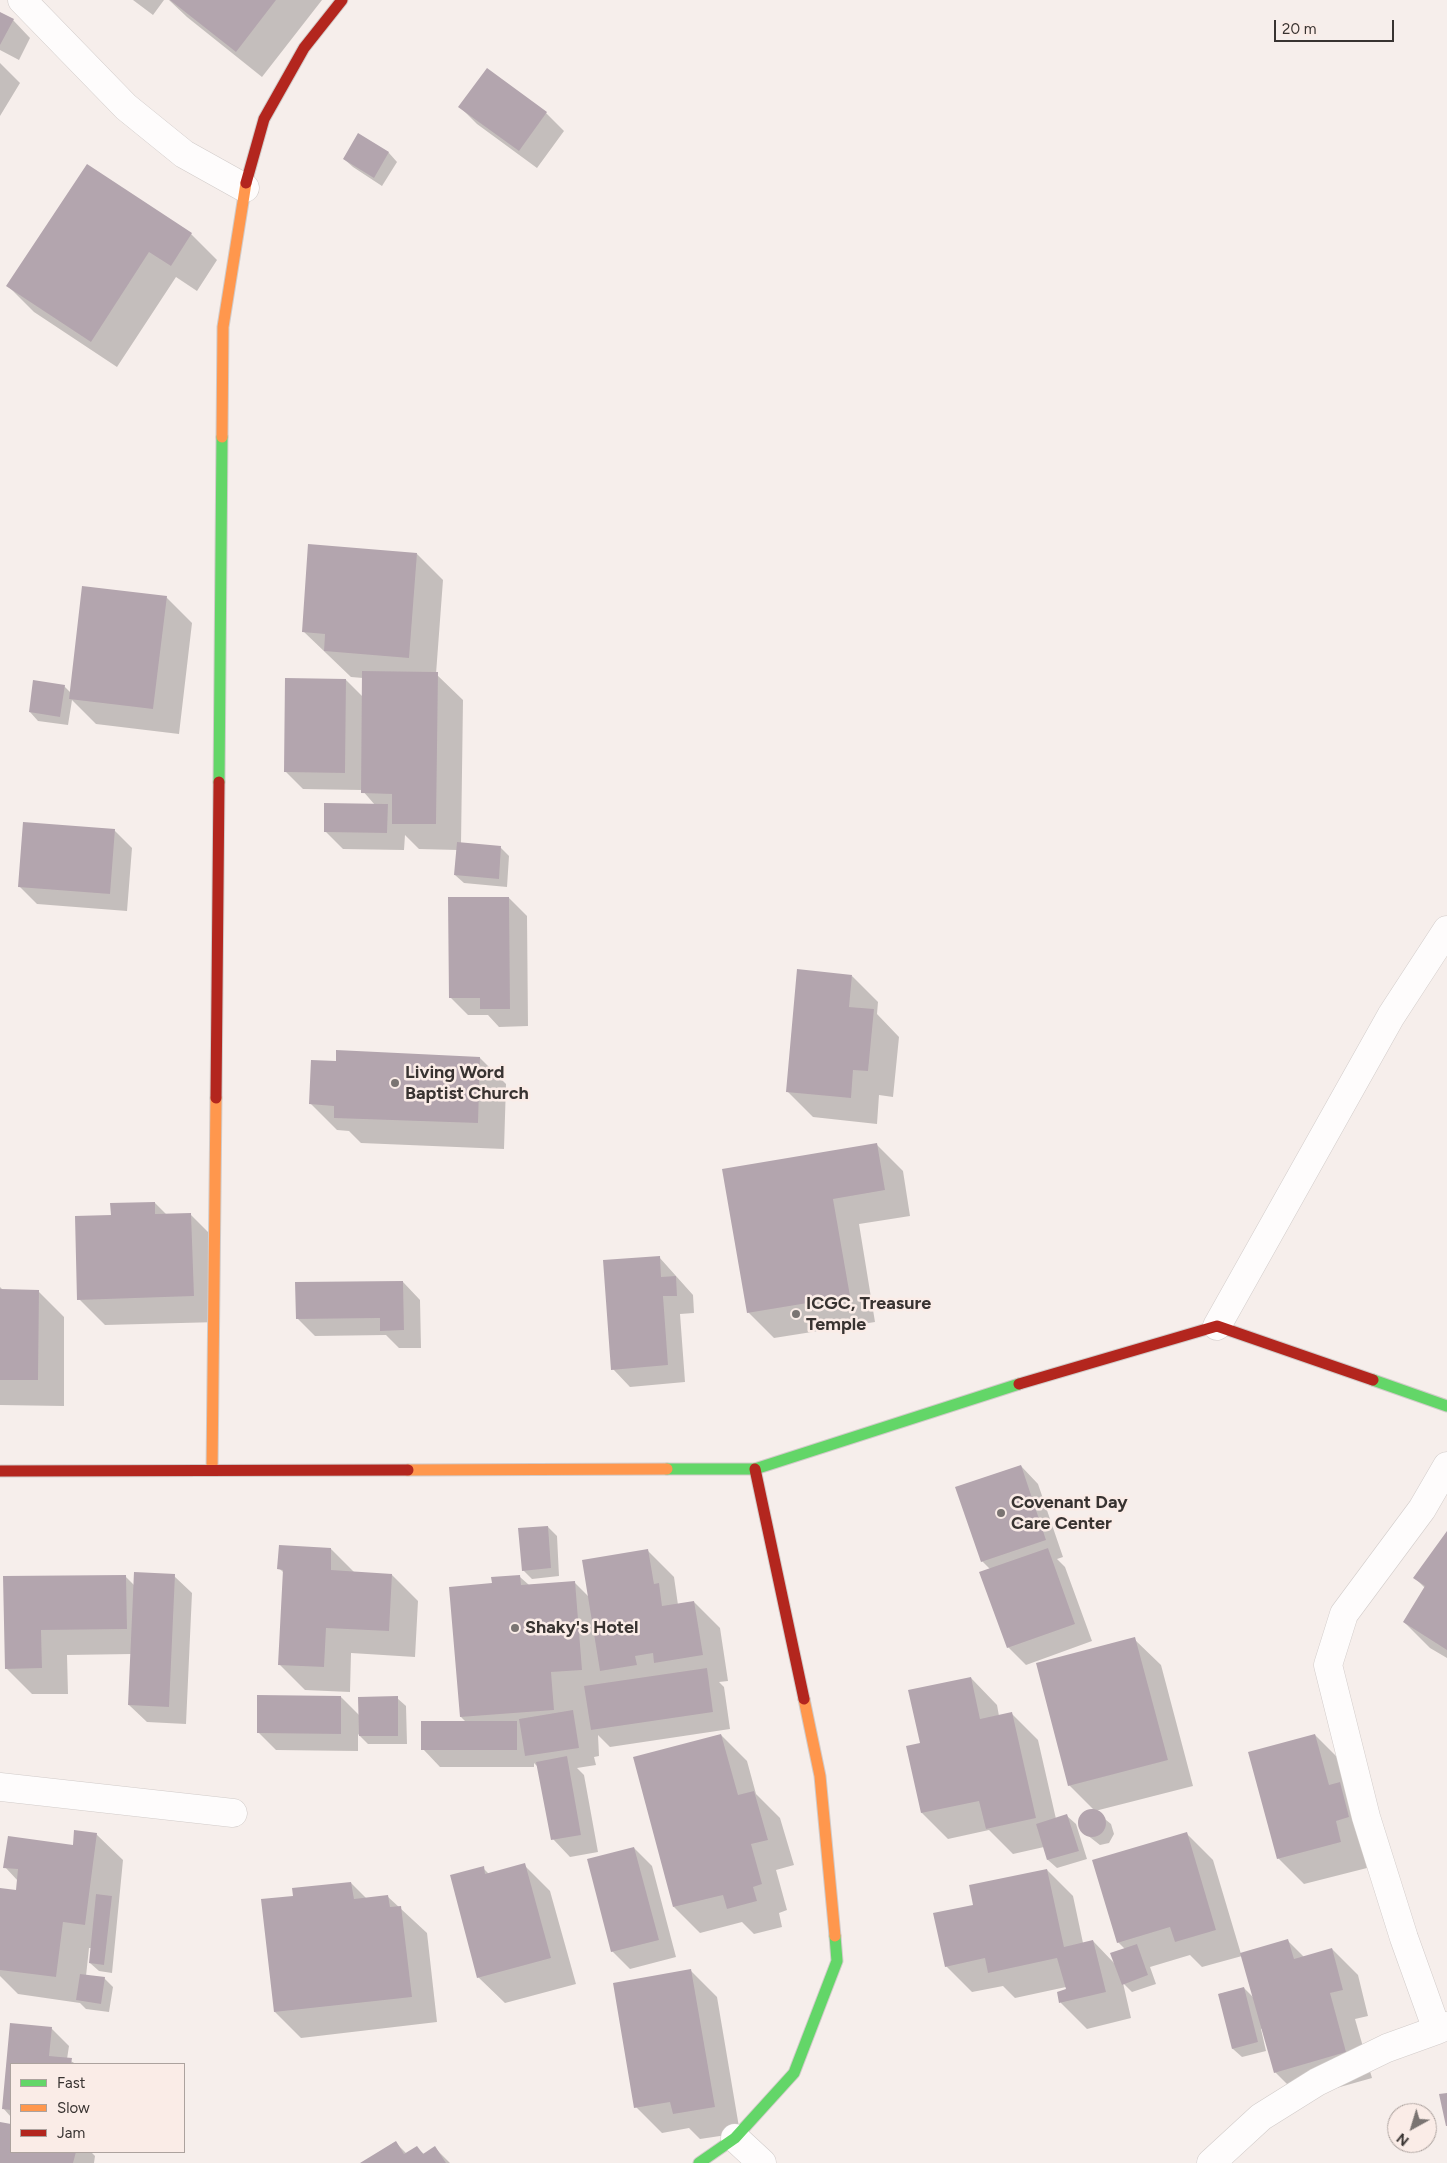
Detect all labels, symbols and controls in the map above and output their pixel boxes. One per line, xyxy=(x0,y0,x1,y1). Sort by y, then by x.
scale bar xyxy=(1277,10,1397,42)
text: 20 m xyxy=(1282,20,1316,38)
place label: Living Word Baptist Church xyxy=(405,1062,529,1104)
marker: Living Word Baptist Church xyxy=(389,1077,401,1089)
place label: ICGC, Treasure Temple xyxy=(806,1293,931,1336)
marker: ICGC, Treasure Temple xyxy=(790,1308,802,1320)
place label: Covenant Day Care Center xyxy=(1011,1492,1128,1535)
marker: Covenant Day Care Center xyxy=(995,1507,1007,1519)
place label: Shaky's Hotel xyxy=(525,1617,638,1639)
marker: Shaky's Hotel xyxy=(509,1622,521,1634)
legend xyxy=(10,2063,185,2153)
text: Fast xyxy=(57,2074,85,2092)
text: Slow xyxy=(57,2099,90,2117)
north arrow xyxy=(1387,2103,1437,2153)
text: Jam xyxy=(57,2124,85,2142)
text: N xyxy=(1393,2129,1412,2149)

